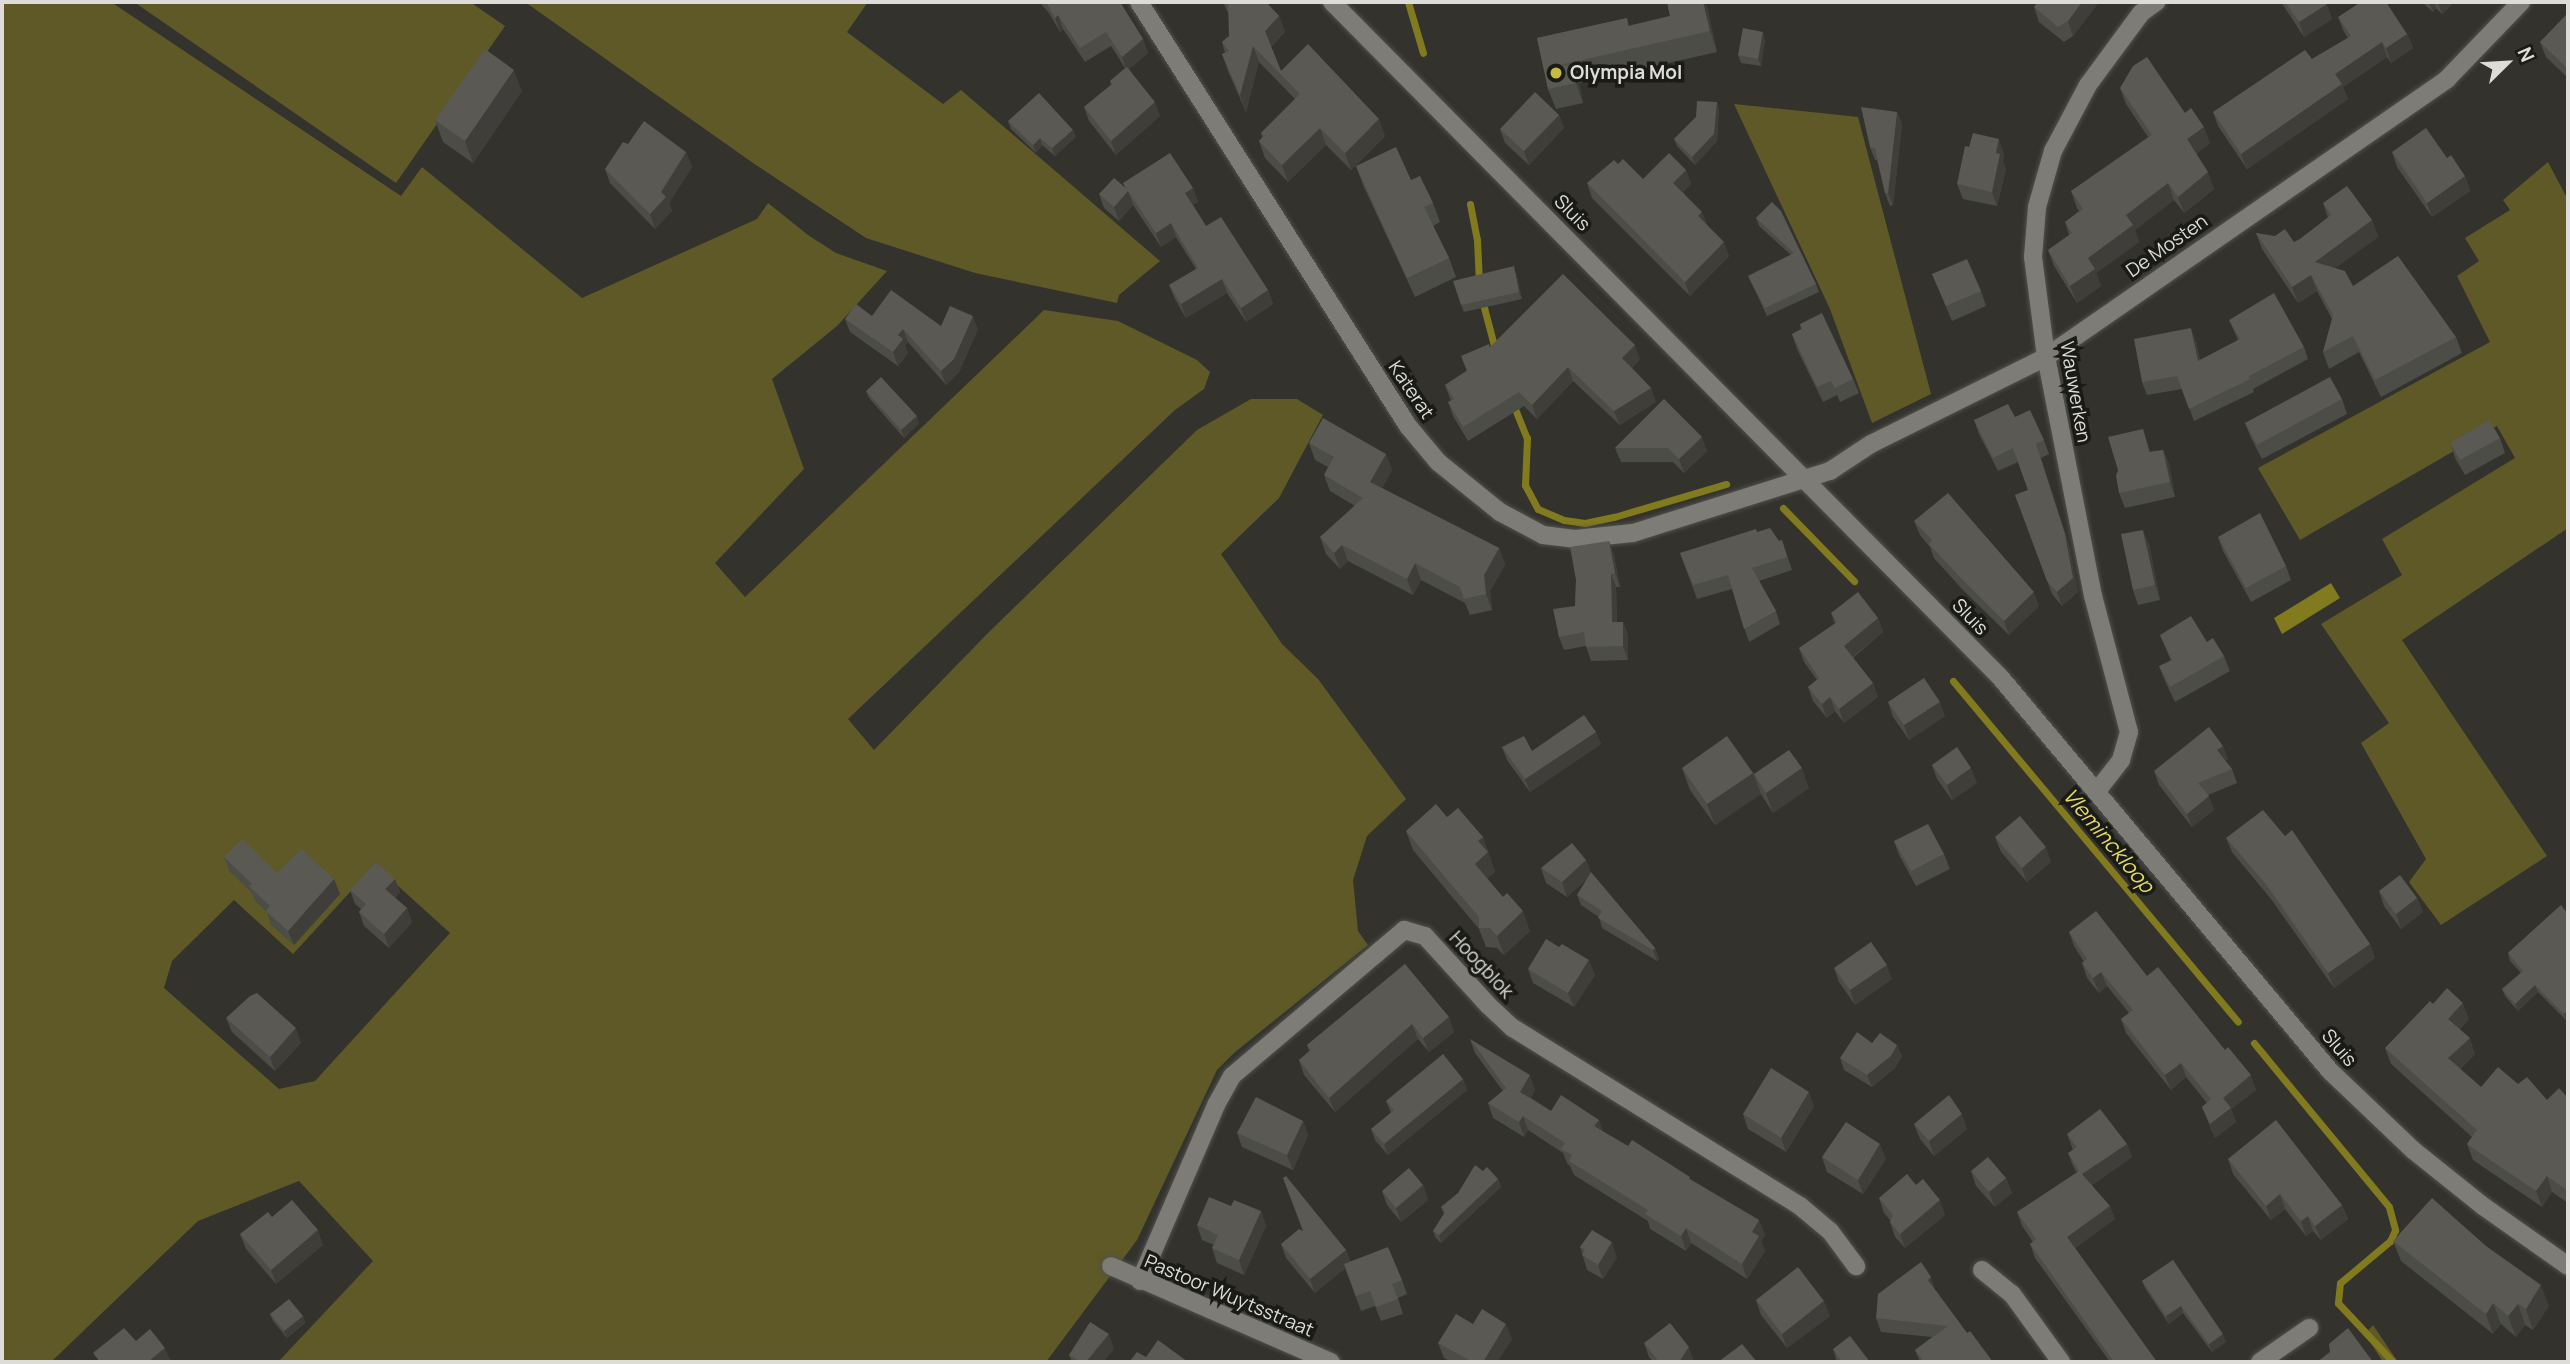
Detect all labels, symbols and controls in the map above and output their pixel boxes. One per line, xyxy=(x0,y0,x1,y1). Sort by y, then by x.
north arrow xyxy=(2472,28,2542,98)
text: N xyxy=(2512,43,2541,66)
place label: Olympia Mol xyxy=(1570,62,1682,84)
marker: Olympia Mol xyxy=(1548,65,1564,81)
street label: Sluis xyxy=(1549,190,1595,236)
street label: De Mosten xyxy=(2122,210,2212,282)
street label: Wauwerken xyxy=(2055,340,2095,444)
street label: Katerat xyxy=(1383,357,1439,423)
street label: Sluis xyxy=(1947,594,1993,640)
water label: Vleminckloop xyxy=(2058,783,2160,897)
street label: Hoogblok xyxy=(1444,927,1518,1003)
street label: Sluis xyxy=(2317,1025,2361,1071)
street label: Pastoor Wuytsstraat xyxy=(1141,1250,1317,1342)

